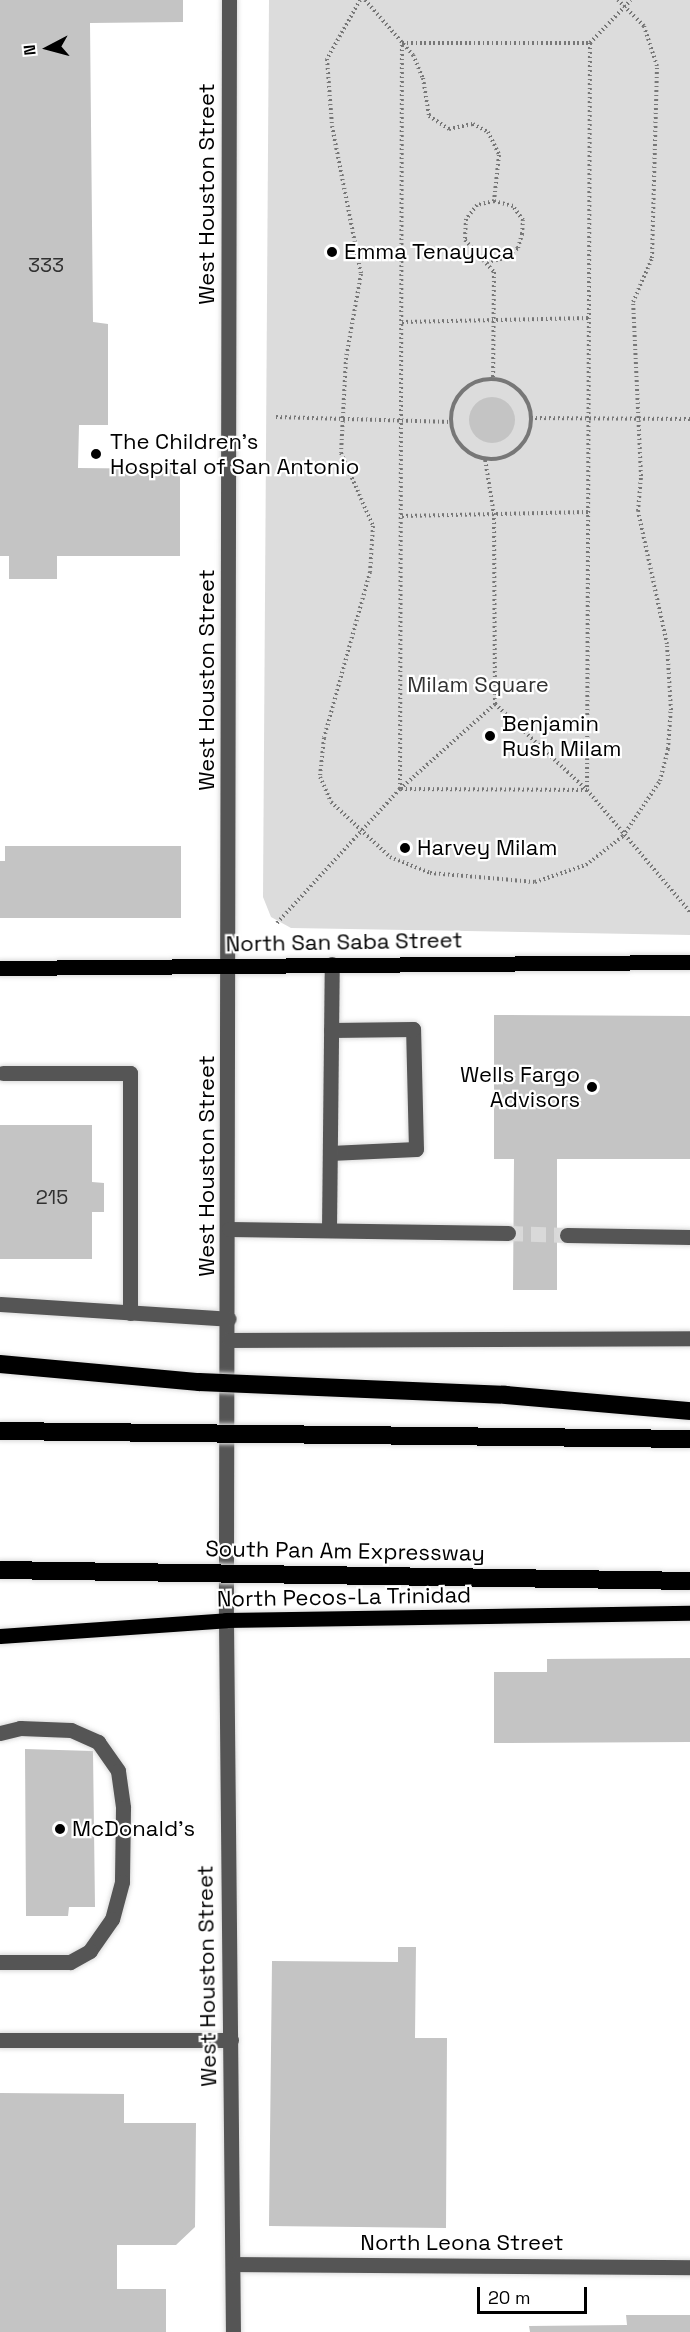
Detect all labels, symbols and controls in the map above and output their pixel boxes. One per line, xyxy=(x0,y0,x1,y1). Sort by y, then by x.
north arrow xyxy=(18,18,78,78)
text: N xyxy=(19,44,41,56)
street label: West Houston Street xyxy=(194,83,220,305)
place label: Emma Tenayuca xyxy=(344,239,515,265)
marker: Emma Tenayuca xyxy=(325,245,339,259)
house number: 333 xyxy=(28,253,64,277)
place label: The Children's Hospital of San Antonio xyxy=(110,428,360,480)
marker: The Children's Hospital of San Antonio xyxy=(87,445,105,463)
street label: West Houston Street xyxy=(194,569,220,791)
park label: Milam Square xyxy=(407,672,549,698)
place label: Benjamin Rush Milam xyxy=(502,710,621,762)
marker: Benjamin Rush Milam xyxy=(483,729,497,743)
place label: Harvey Milam xyxy=(417,835,557,861)
marker: Harvey Milam xyxy=(398,841,412,855)
street label: North San Saba Street xyxy=(225,927,463,957)
street label: West Houston Street xyxy=(194,1055,220,1277)
place label: Wells Fargo Advisors xyxy=(460,1061,580,1112)
marker: Wells Fargo Advisors xyxy=(585,1080,599,1094)
house number: 215 xyxy=(36,1185,68,1209)
street label: South Pan Am Expressway xyxy=(205,1535,485,1567)
street label: North Pecos-La Trinidad xyxy=(216,1582,472,1612)
place label: McDonald's xyxy=(72,1816,195,1842)
marker: McDonald's xyxy=(53,1822,67,1836)
street label: West Houston Street xyxy=(192,1865,222,2087)
street label: North Leona Street xyxy=(360,2230,564,2256)
scale bar xyxy=(480,2275,590,2313)
text: 20 m xyxy=(488,2286,531,2309)

